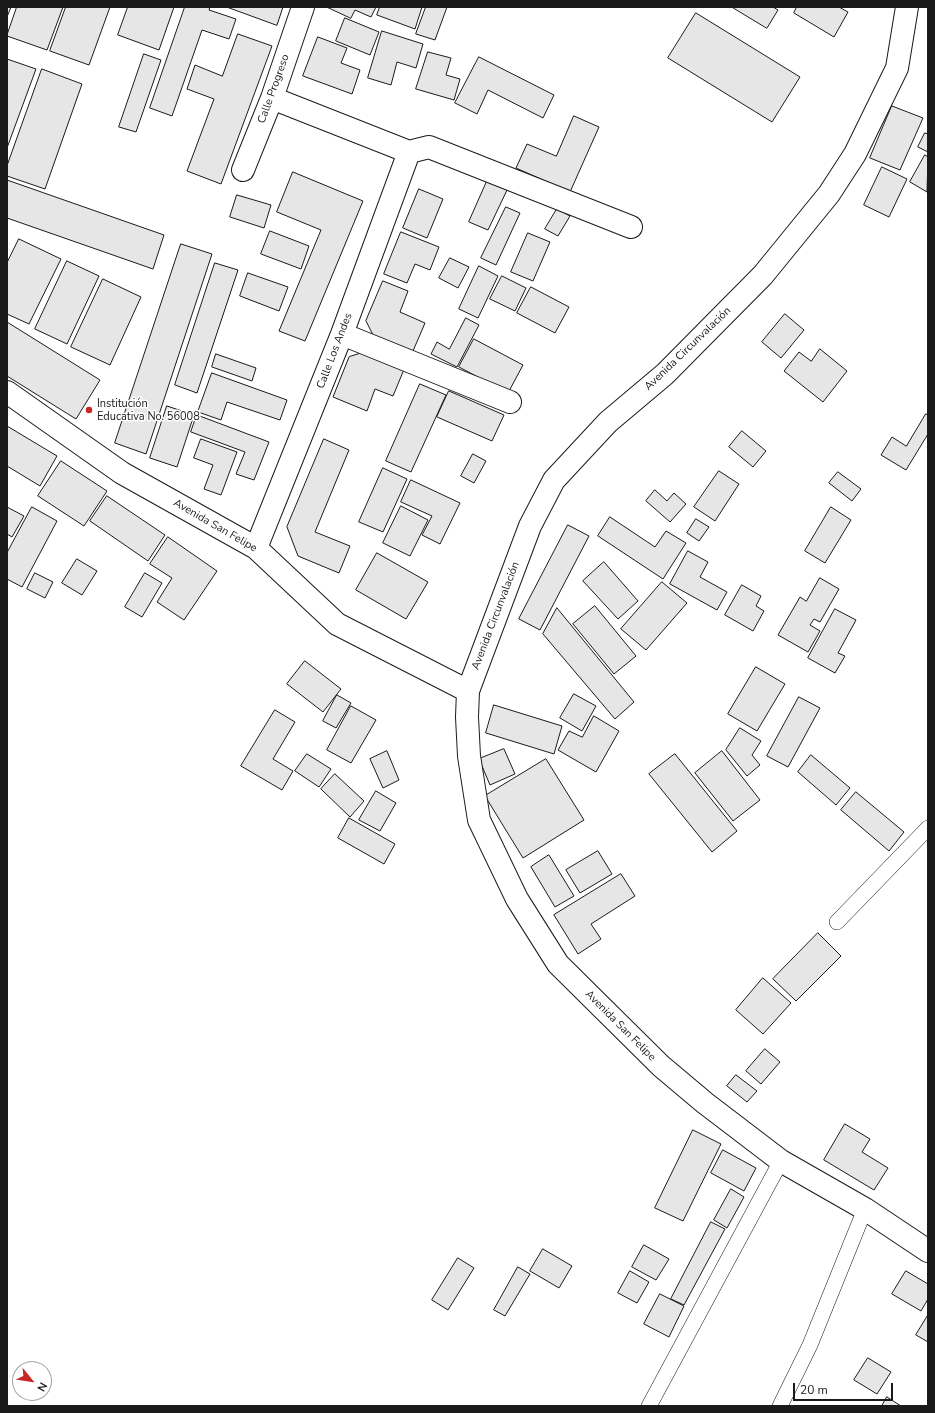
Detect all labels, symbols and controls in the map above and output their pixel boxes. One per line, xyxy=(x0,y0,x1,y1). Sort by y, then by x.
street label: Calle Progreso xyxy=(255,53,293,125)
street label: Avenida Circunvalación xyxy=(642,304,734,394)
street label: Calle Los Andes xyxy=(314,311,356,391)
place label: Institución Educativa No. 56008 xyxy=(97,397,200,423)
marker: Institución Educativa No. 56008 xyxy=(84,405,94,415)
street label: Avenida San Felipe xyxy=(171,497,259,555)
street label: Avenida Circunvalación xyxy=(469,560,523,672)
street label: Avenida San Felipe xyxy=(582,988,658,1064)
north arrow xyxy=(12,1361,52,1401)
scale bar xyxy=(795,1375,895,1401)
text: N xyxy=(33,1379,51,1394)
text: 20 m xyxy=(800,1382,828,1398)

